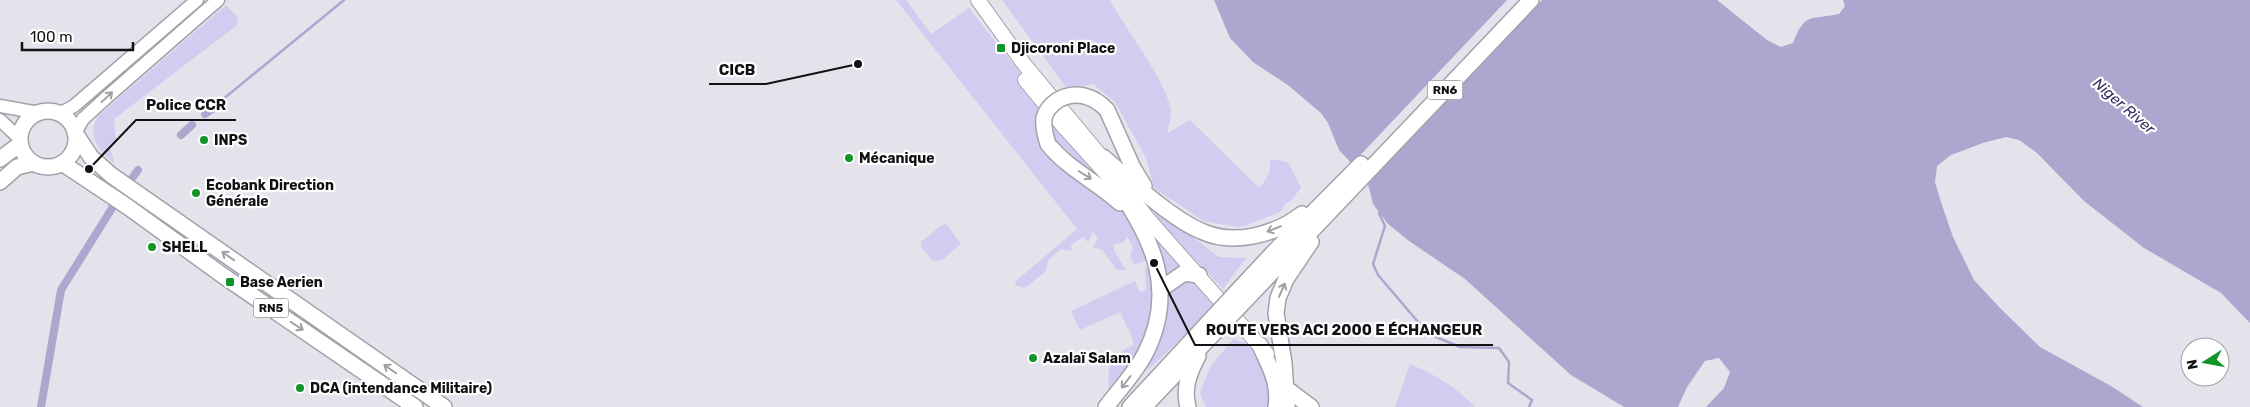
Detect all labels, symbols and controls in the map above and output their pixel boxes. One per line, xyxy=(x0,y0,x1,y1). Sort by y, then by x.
scale bar xyxy=(22,20,134,52)
text: 100 m xyxy=(30,28,72,46)
place label: Djicoroni Place xyxy=(1011,40,1115,57)
marker: Djicoroni Place xyxy=(995,42,1007,54)
callout: CICB xyxy=(709,54,766,84)
text: CICB xyxy=(719,61,755,79)
water label: Niger River xyxy=(2089,74,2160,139)
road number: RN6 xyxy=(1428,80,1462,100)
callout: Police CCR xyxy=(136,90,236,120)
one-way arrow xyxy=(100,91,113,103)
text: Police CCR xyxy=(146,96,226,114)
place label: INPS xyxy=(214,132,247,149)
marker: INPS xyxy=(198,134,210,146)
place label: Mécanique xyxy=(859,150,935,167)
marker: Mécanique xyxy=(843,152,855,164)
one-way arrow xyxy=(1078,171,1092,181)
place label: Ecobank Direction Générale xyxy=(206,177,334,210)
marker: Ecobank Direction Générale xyxy=(190,187,202,199)
one-way arrow xyxy=(1267,225,1282,235)
place label: SHELL xyxy=(162,239,208,256)
marker: SHELL xyxy=(146,241,158,253)
one-way arrow xyxy=(221,251,235,261)
place label: Base Aerien xyxy=(240,274,323,291)
marker: Base Aerien xyxy=(224,276,236,288)
one-way arrow xyxy=(1277,283,1287,298)
road number: RN5 xyxy=(254,298,288,318)
callout: ROUTE VERS ACI 2000 E ÉCHANGEUR xyxy=(1195,315,1493,345)
one-way arrow xyxy=(290,321,304,331)
text: ROUTE VERS ACI 2000 E ÉCHANGEUR xyxy=(1206,321,1482,339)
north arrow xyxy=(2180,337,2230,387)
place label: Azalaï Salam xyxy=(1043,350,1131,367)
marker: Azalaï Salam xyxy=(1027,352,1039,364)
text: N xyxy=(2183,358,2202,371)
one-way arrow xyxy=(383,364,397,374)
one-way arrow xyxy=(1120,375,1131,388)
place label: DCA (intendance Militaire) xyxy=(310,380,492,397)
marker: DCA (intendance Militaire) xyxy=(294,382,306,394)

